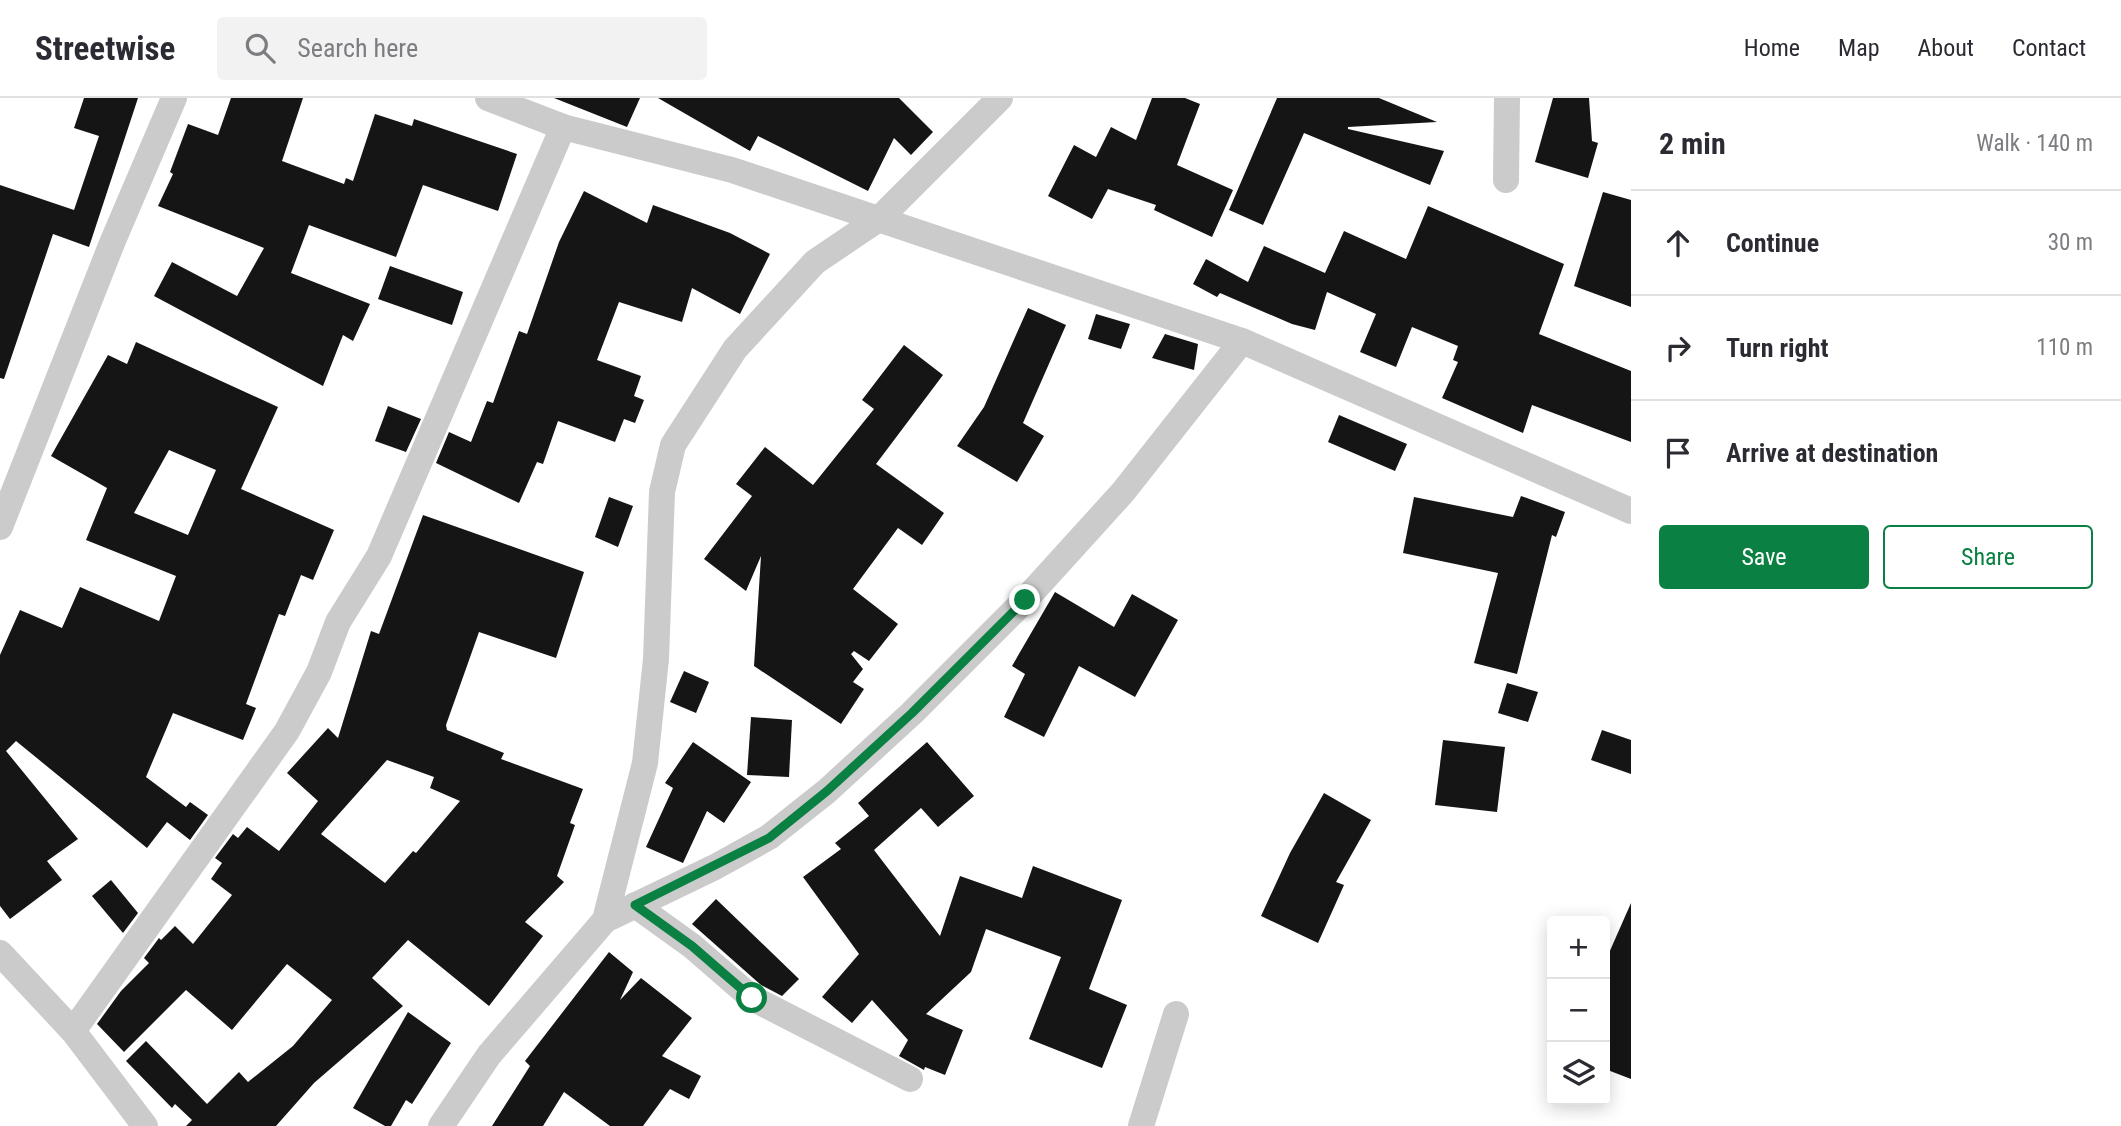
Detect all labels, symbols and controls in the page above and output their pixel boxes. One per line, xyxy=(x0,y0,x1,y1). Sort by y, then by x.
search box xyxy=(217,17,707,80)
text: Streetwise xyxy=(35,29,175,68)
icon: search xyxy=(241,29,279,67)
text: Search here xyxy=(297,33,418,63)
text: Home xyxy=(1744,34,1800,62)
text: Map xyxy=(1838,34,1880,62)
text: About xyxy=(1918,34,1974,62)
text: Contact xyxy=(2012,34,2086,62)
text: 2 min xyxy=(1659,126,1726,161)
text: Walk · 140 m xyxy=(1976,130,2093,157)
icon: ahead xyxy=(1659,224,1697,262)
text: Continue xyxy=(1726,228,1819,258)
text: 30 m xyxy=(2048,229,2093,256)
icon: right xyxy=(1659,329,1697,367)
text: Turn right xyxy=(1726,333,1828,363)
text: 110 m xyxy=(2036,334,2093,361)
icon: arrive xyxy=(1659,434,1697,472)
text: Arrive at destination xyxy=(1726,438,1938,468)
button: Save xyxy=(1659,525,1869,589)
button: Share xyxy=(1883,525,2093,589)
route end xyxy=(1009,584,1040,615)
map controls xyxy=(1547,916,1610,1105)
button: + xyxy=(1547,916,1610,979)
button: − xyxy=(1547,979,1610,1042)
route start xyxy=(736,982,767,1013)
button: layers xyxy=(1547,1042,1610,1105)

